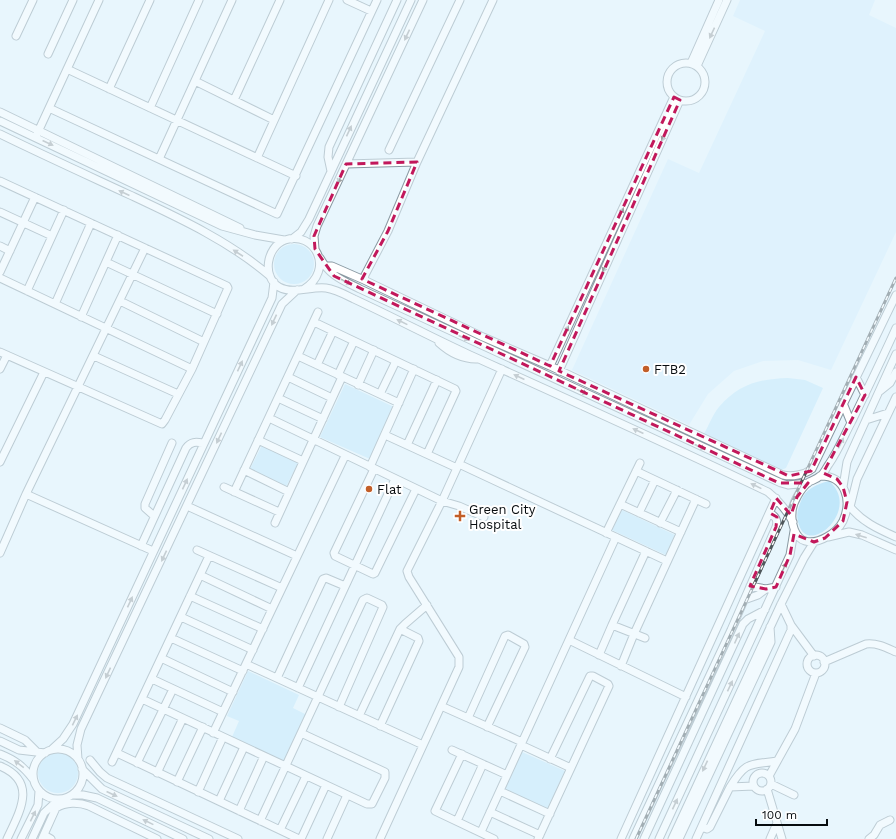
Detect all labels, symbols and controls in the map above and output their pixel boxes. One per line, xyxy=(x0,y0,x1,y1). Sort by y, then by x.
one-way arrow xyxy=(709,27,715,38)
one-way arrow xyxy=(404,30,410,41)
one-way arrow xyxy=(346,125,352,137)
one-way arrow xyxy=(661,130,667,141)
one-way arrow xyxy=(42,140,54,146)
one-way arrow xyxy=(337,173,343,184)
one-way arrow xyxy=(117,189,129,195)
one-way arrow xyxy=(618,208,624,219)
one-way arrow xyxy=(233,249,244,257)
one-way arrow xyxy=(602,262,608,273)
one-way arrow xyxy=(340,279,352,285)
one-way arrow xyxy=(271,314,277,326)
one-way arrow xyxy=(396,319,407,325)
one-way arrow xyxy=(563,325,569,337)
one-way arrow xyxy=(458,335,469,341)
one-way arrow xyxy=(237,361,243,372)
place label: FTB2 xyxy=(654,362,686,377)
marker: FTB2 xyxy=(641,364,651,374)
one-way arrow xyxy=(514,374,525,380)
one-way arrow xyxy=(576,389,587,395)
one-way arrow xyxy=(632,428,643,434)
one-way arrow xyxy=(216,432,222,444)
one-way arrow xyxy=(838,437,845,448)
one-way arrow xyxy=(694,444,705,450)
one-way arrow xyxy=(182,479,188,490)
place label: Flat xyxy=(377,482,402,497)
one-way arrow xyxy=(750,483,761,489)
marker: Flat xyxy=(364,484,374,494)
place label: Green City Hospital xyxy=(469,502,536,532)
marker: Green City Hospital xyxy=(454,510,466,522)
one-way arrow xyxy=(855,533,867,539)
one-way arrow xyxy=(161,550,167,561)
one-way arrow xyxy=(782,561,788,573)
one-way arrow xyxy=(127,596,133,608)
one-way arrow xyxy=(734,633,740,644)
one-way arrow xyxy=(105,667,111,679)
one-way arrow xyxy=(727,680,733,691)
one-way arrow xyxy=(72,714,78,726)
one-way arrow xyxy=(13,760,24,768)
one-way arrow xyxy=(702,761,708,772)
one-way arrow xyxy=(106,791,118,797)
one-way arrow xyxy=(672,798,678,809)
scale bar xyxy=(756,801,827,827)
text: 100 m xyxy=(762,808,797,822)
one-way arrow xyxy=(29,810,36,821)
one-way arrow xyxy=(142,819,153,825)

